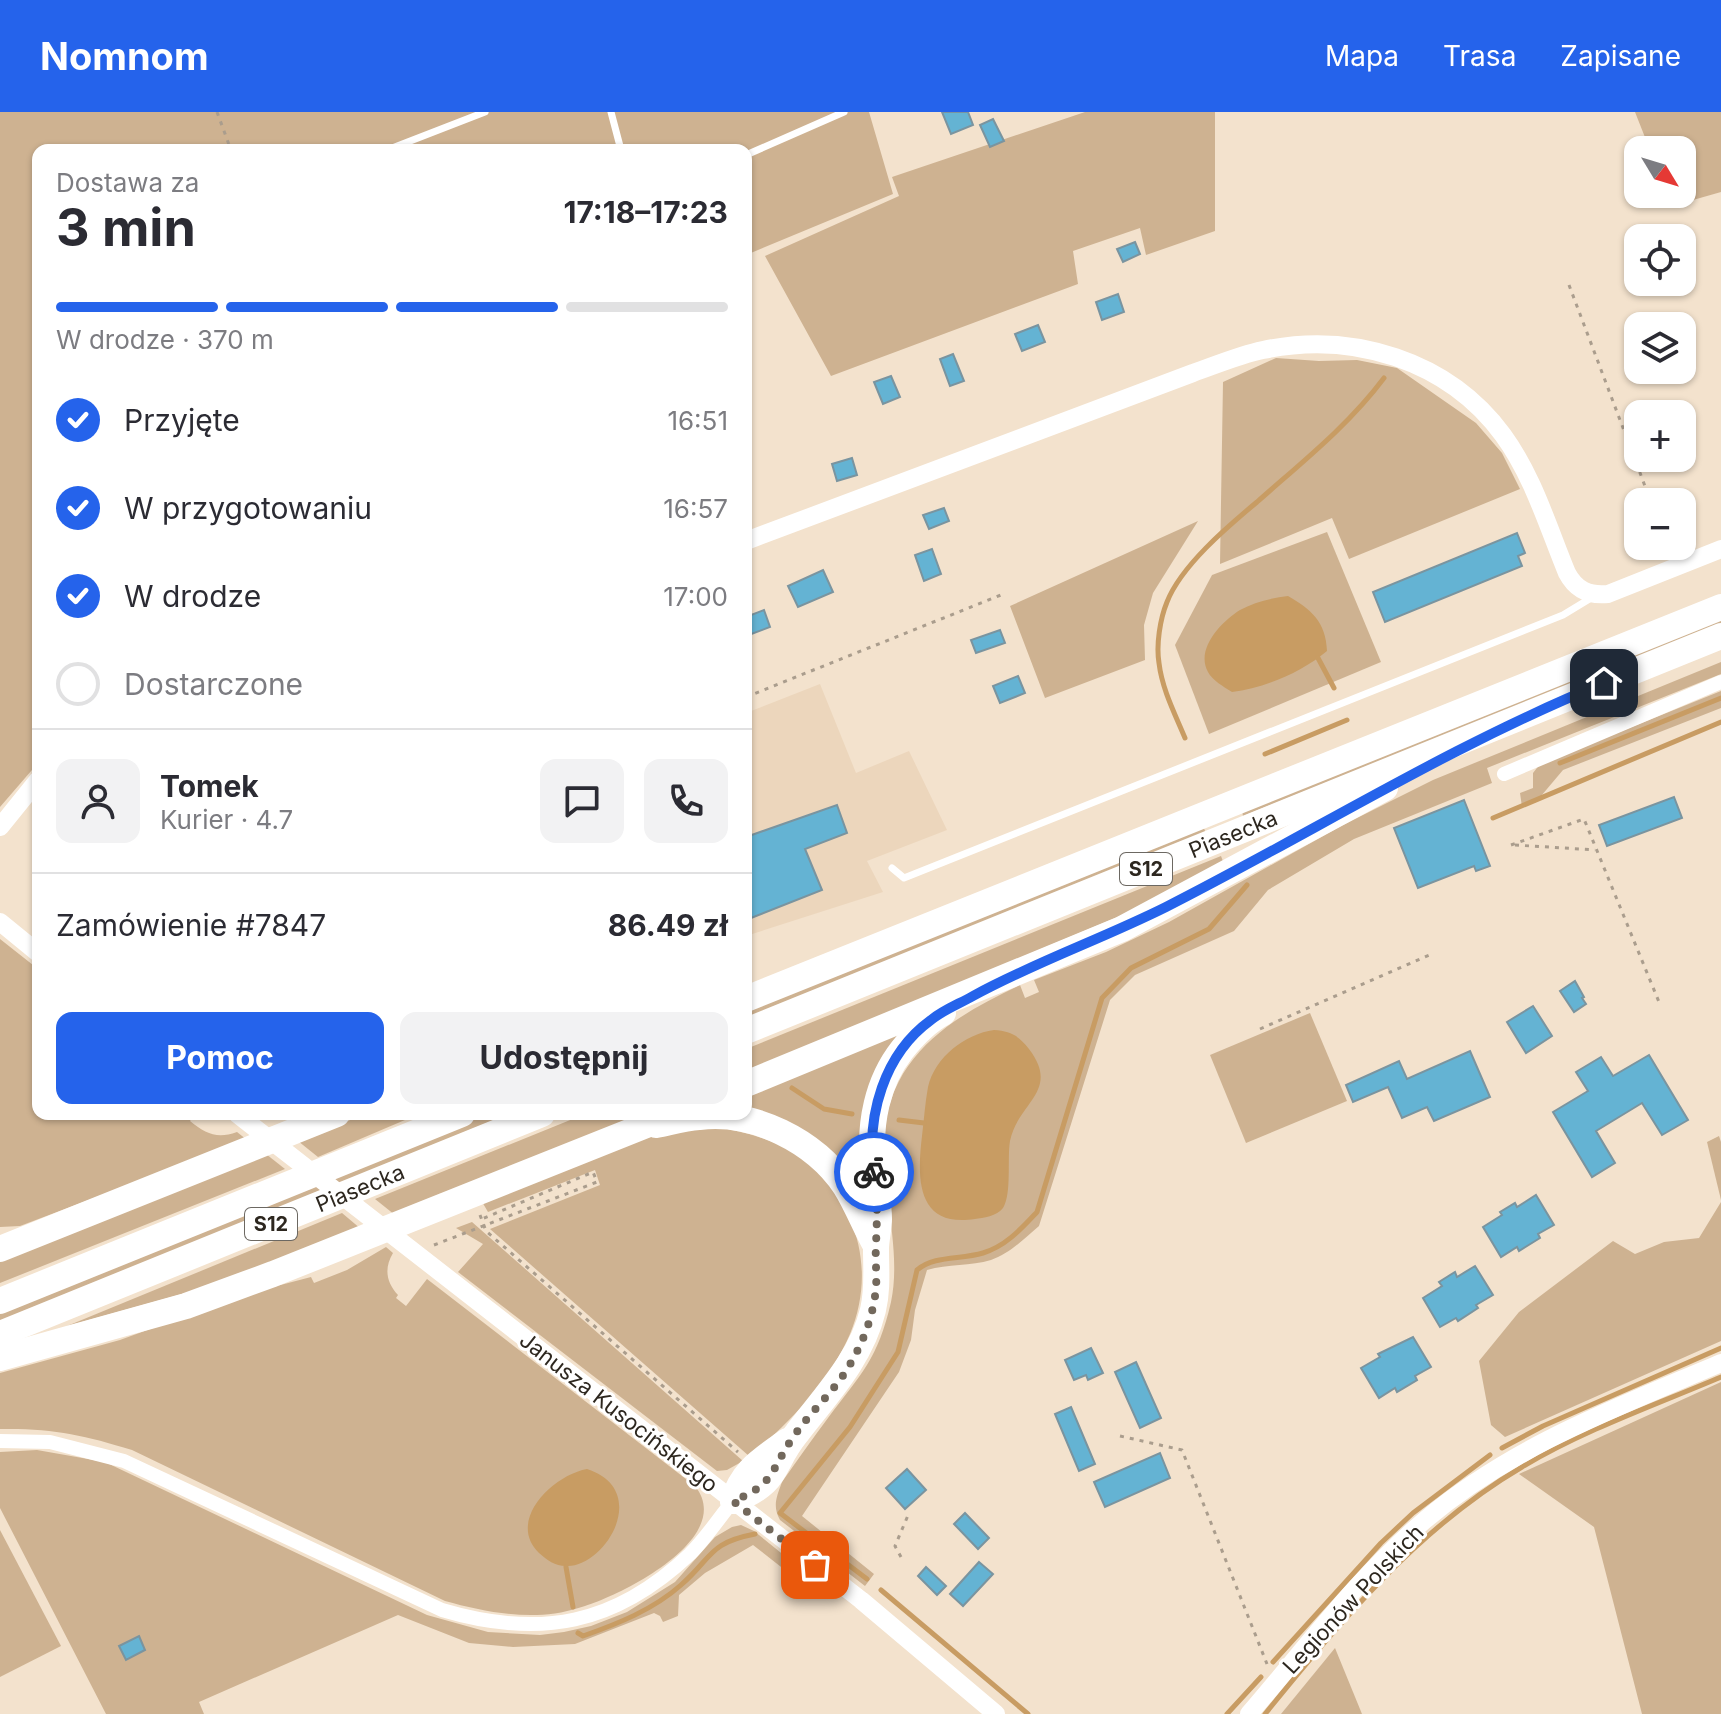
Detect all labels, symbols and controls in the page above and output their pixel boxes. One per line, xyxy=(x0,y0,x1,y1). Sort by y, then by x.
text: Nomnom xyxy=(40,33,209,79)
text: Mapa xyxy=(1325,39,1399,73)
text: Trasa xyxy=(1443,39,1516,73)
text: Zapisane xyxy=(1560,39,1681,73)
north arrow xyxy=(1624,136,1696,208)
map controls xyxy=(1624,136,1696,560)
text: Dostawa za xyxy=(56,167,199,198)
text: 17:18–17:23 xyxy=(563,194,728,230)
text: 3 min xyxy=(56,196,196,259)
button: locate xyxy=(1624,224,1696,296)
button: layers xyxy=(1624,312,1696,384)
text: W drodze · 370 m xyxy=(56,324,274,355)
icon: check xyxy=(56,398,100,442)
button: + xyxy=(1624,400,1696,472)
text: Przyjęte xyxy=(124,402,240,438)
text: 16:51 xyxy=(667,405,728,436)
icon: check xyxy=(56,486,100,530)
button: − xyxy=(1624,488,1696,560)
text: W przygotowaniu xyxy=(124,490,372,526)
text: 16:57 xyxy=(663,493,728,524)
icon: check xyxy=(56,574,100,618)
text: W drodze xyxy=(124,578,261,614)
text: 17:00 xyxy=(663,581,728,612)
pin xyxy=(1570,649,1638,717)
icon: home xyxy=(1582,661,1626,705)
text: Dostarczone xyxy=(124,666,303,702)
button: person xyxy=(56,759,140,843)
button: chat xyxy=(540,759,624,843)
button: phone xyxy=(644,759,728,843)
text: Tomek xyxy=(160,768,259,804)
text: Kurier · 4.7 xyxy=(160,804,293,835)
street label: Piasecka xyxy=(1185,804,1281,864)
road number: S12 xyxy=(1120,853,1172,885)
text: Zamówienie #7847 xyxy=(56,907,326,943)
text: 86.49 zł xyxy=(608,907,728,943)
button: Pomoc xyxy=(56,1012,384,1104)
button: Udostępnij xyxy=(400,1012,728,1104)
courier xyxy=(834,1132,914,1212)
icon: bike xyxy=(852,1150,896,1194)
street label: Piasecka xyxy=(312,1158,408,1218)
road number: S12 xyxy=(245,1208,297,1240)
street label: Janusza Kusocińskiego xyxy=(515,1326,723,1498)
street label: Legionów Polskich xyxy=(1277,1519,1429,1679)
pin xyxy=(781,1531,849,1599)
icon: bag xyxy=(793,1543,837,1587)

